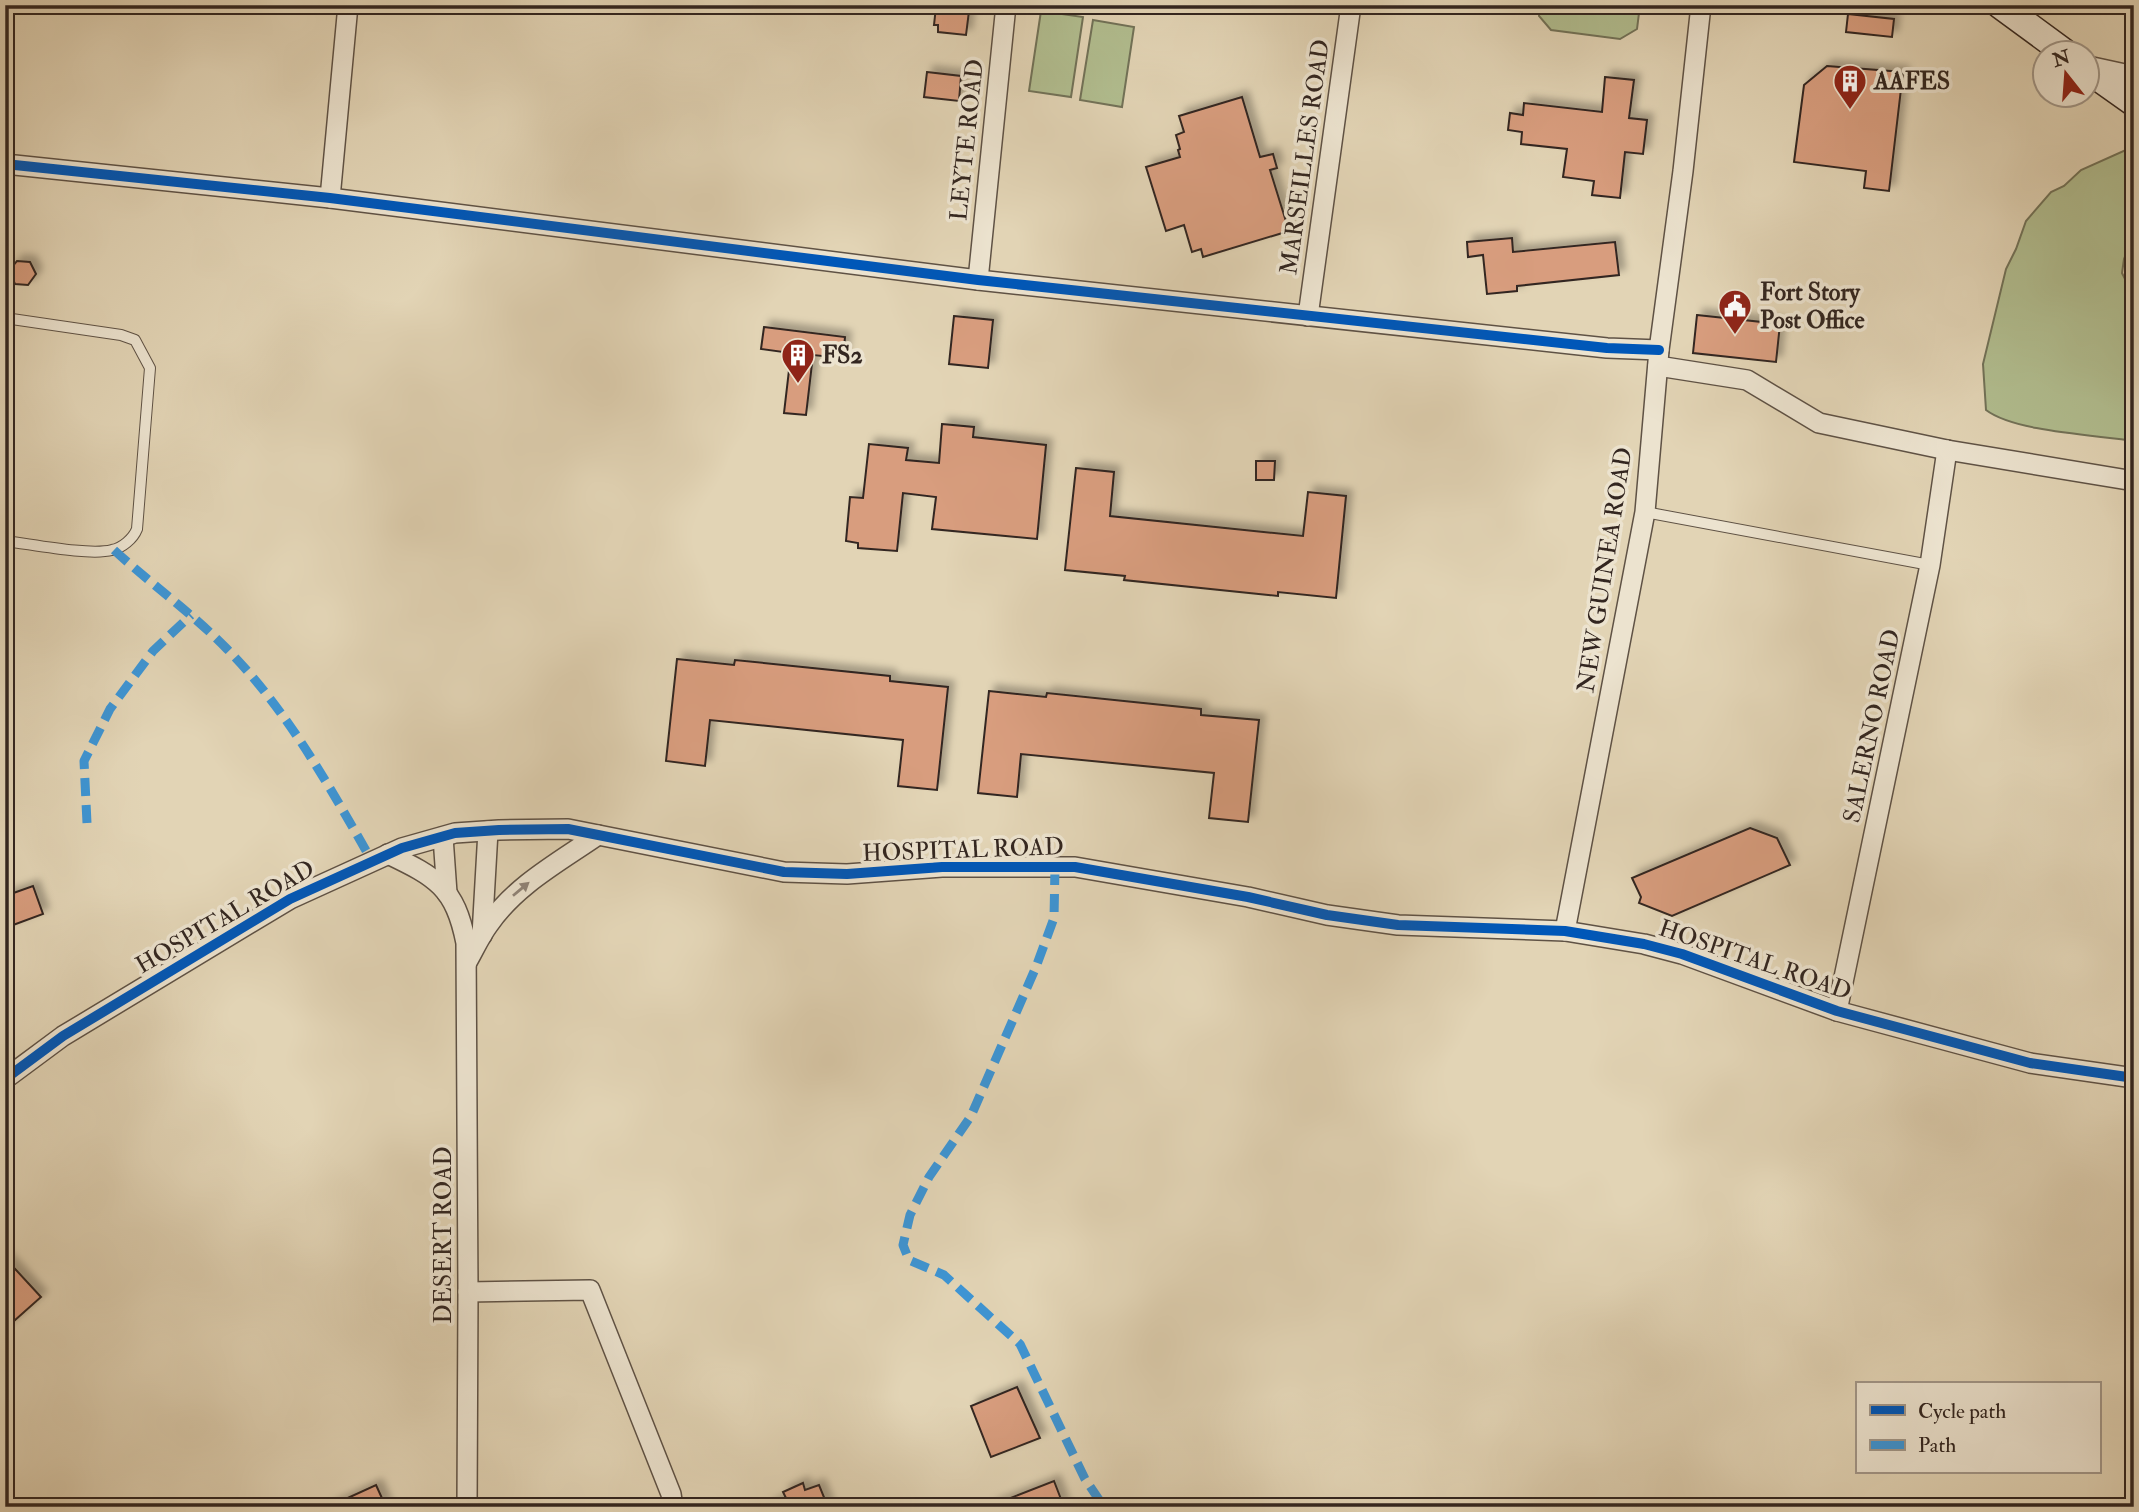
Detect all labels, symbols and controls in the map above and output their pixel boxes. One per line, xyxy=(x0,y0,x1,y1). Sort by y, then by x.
street label: MARSEILLES ROAD xyxy=(1273,37,1337,277)
north arrow xyxy=(2030,38,2100,108)
text: N xyxy=(2049,44,2074,73)
street label: LEYTE ROAD xyxy=(943,58,991,222)
building icon: AAFES xyxy=(1831,62,1869,111)
place label: AAFES xyxy=(1873,66,1950,97)
place label: Fort Story Post Office xyxy=(1760,277,1865,336)
public building icon: Fort Story Post Office xyxy=(1716,287,1754,336)
building icon: FS2 xyxy=(779,336,817,385)
place label: FS2 xyxy=(822,340,863,371)
street label: NEW GUINEA ROAD xyxy=(1570,445,1640,695)
street label: SALERNO ROAD xyxy=(1836,626,1908,826)
street label: HOSPITAL ROAD xyxy=(862,831,1064,869)
street label: HOSPITAL ROAD xyxy=(130,853,320,981)
one-way arrow xyxy=(512,881,530,897)
street label: HOSPITAL ROAD xyxy=(1655,913,1855,1007)
street label: DESERT ROAD xyxy=(428,1146,459,1324)
legend xyxy=(1856,1382,2100,1474)
text: Cycle path xyxy=(1918,1398,2006,1425)
text: Path xyxy=(1918,1432,1956,1459)

